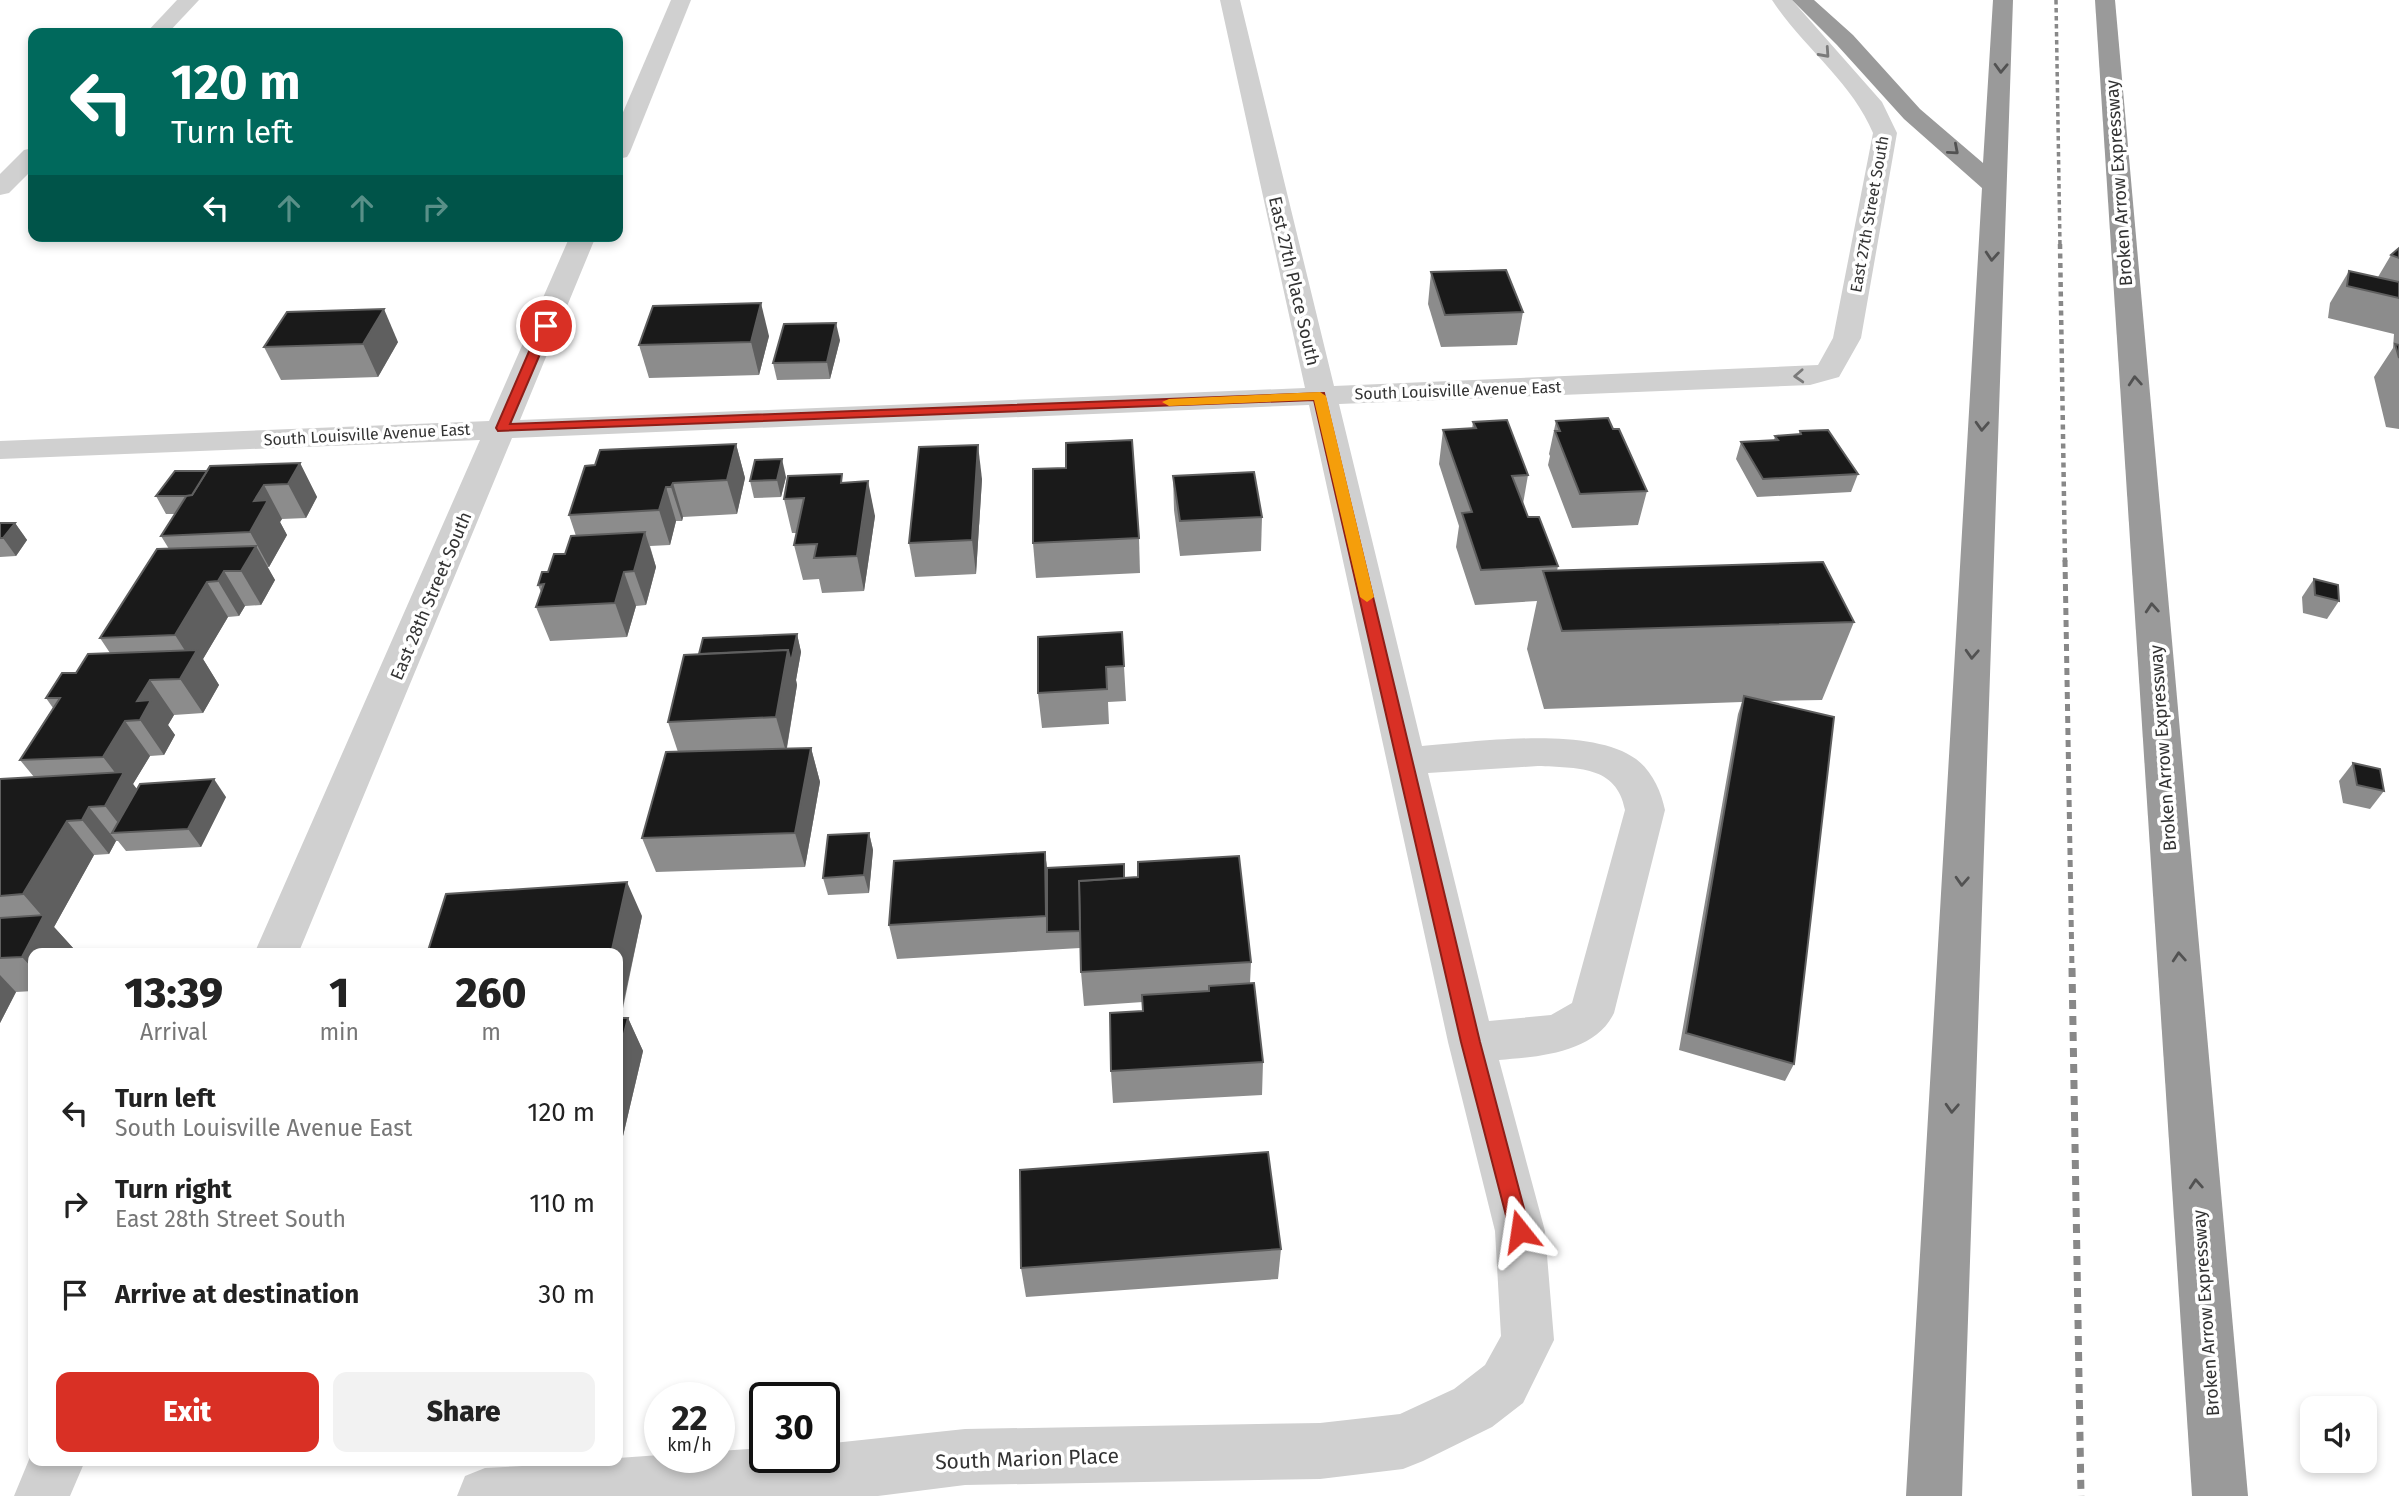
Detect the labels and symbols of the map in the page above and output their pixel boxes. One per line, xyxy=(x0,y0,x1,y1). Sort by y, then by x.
one-way arrow xyxy=(1817,45,1829,58)
one-way arrow xyxy=(1993,63,2008,74)
street label: Broken Arrow Expressway xyxy=(2101,79,2137,287)
street label: East 27th Street South xyxy=(1846,134,1893,294)
one-way arrow xyxy=(1946,142,1959,155)
street label: East 27th Place South xyxy=(1264,194,1324,368)
one-way arrow xyxy=(1985,250,2000,261)
pin xyxy=(516,296,576,356)
one-way arrow xyxy=(1793,368,1804,383)
one-way arrow xyxy=(2127,375,2142,386)
street label: South Louisville Avenue East xyxy=(1354,377,1562,404)
street label: South Louisville Avenue East xyxy=(263,420,471,449)
one-way arrow xyxy=(1975,421,1990,432)
street label: East 28th Street South xyxy=(386,508,476,684)
one-way arrow xyxy=(2145,602,2160,613)
street label: Broken Arrow Expressway xyxy=(2145,644,2181,852)
one-way arrow xyxy=(1965,648,1980,659)
one-way arrow xyxy=(1955,876,1970,887)
one-way arrow xyxy=(2172,951,2187,962)
one-way arrow xyxy=(1944,1103,1959,1114)
one-way arrow xyxy=(2189,1178,2204,1189)
position arrow xyxy=(1483,1194,1557,1268)
street label: Broken Arrow Expressway xyxy=(2188,1209,2224,1417)
speed limit sign: 30 xyxy=(749,1382,840,1473)
street label: South Marion Place xyxy=(935,1443,1119,1475)

